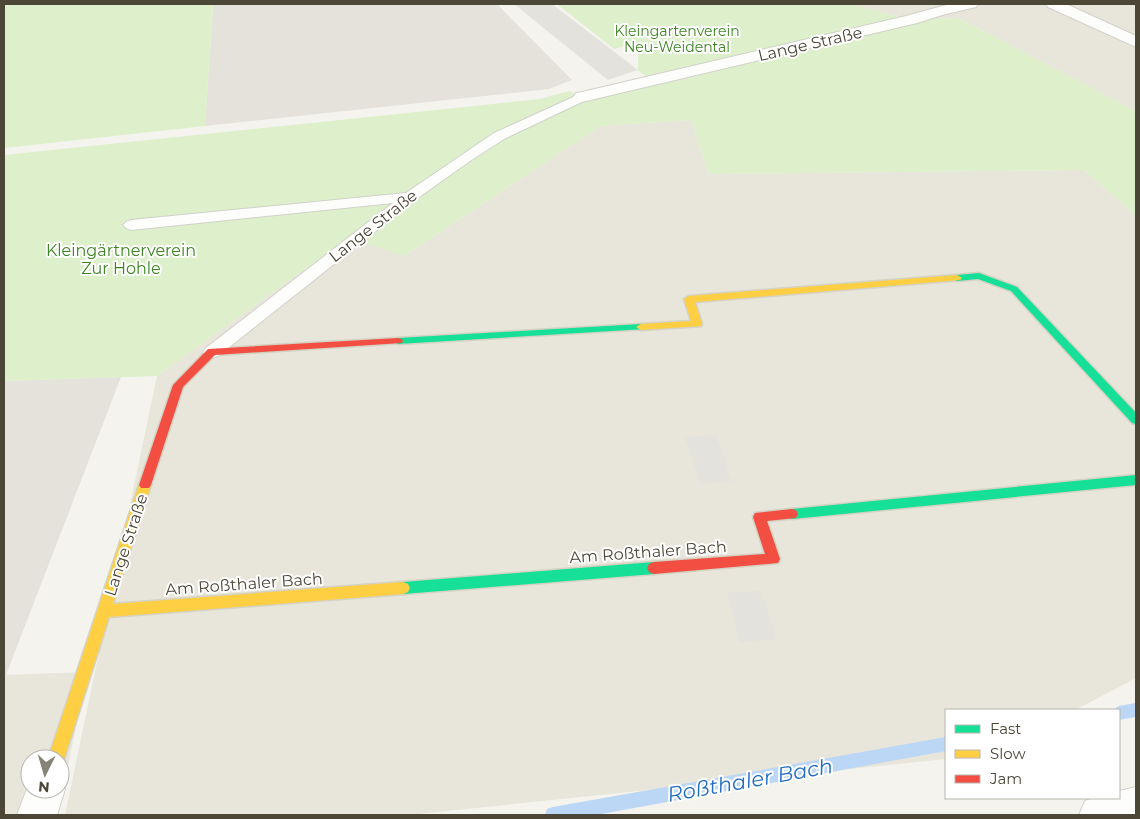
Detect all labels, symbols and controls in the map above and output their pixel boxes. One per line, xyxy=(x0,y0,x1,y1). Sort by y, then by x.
park label: Kleingartenverein Neu-Weidental xyxy=(614,22,740,56)
street label: Lange Straße xyxy=(756,23,864,65)
street label: Lange Straße xyxy=(325,186,421,266)
park label: Kleingärtnerverein Zur Hohle xyxy=(46,241,196,278)
street label: Lange Straße xyxy=(101,491,151,599)
street label: Am Roßthaler Bach xyxy=(569,537,727,567)
street label: Am Roßthaler Bach xyxy=(165,569,323,599)
legend xyxy=(945,709,1120,799)
text: Fast xyxy=(990,719,1021,738)
text: Slow xyxy=(990,744,1026,763)
north arrow xyxy=(20,749,70,799)
water label: Roßthaler Bach xyxy=(665,753,835,807)
text: Jam xyxy=(989,769,1022,788)
text: N xyxy=(37,777,50,796)

